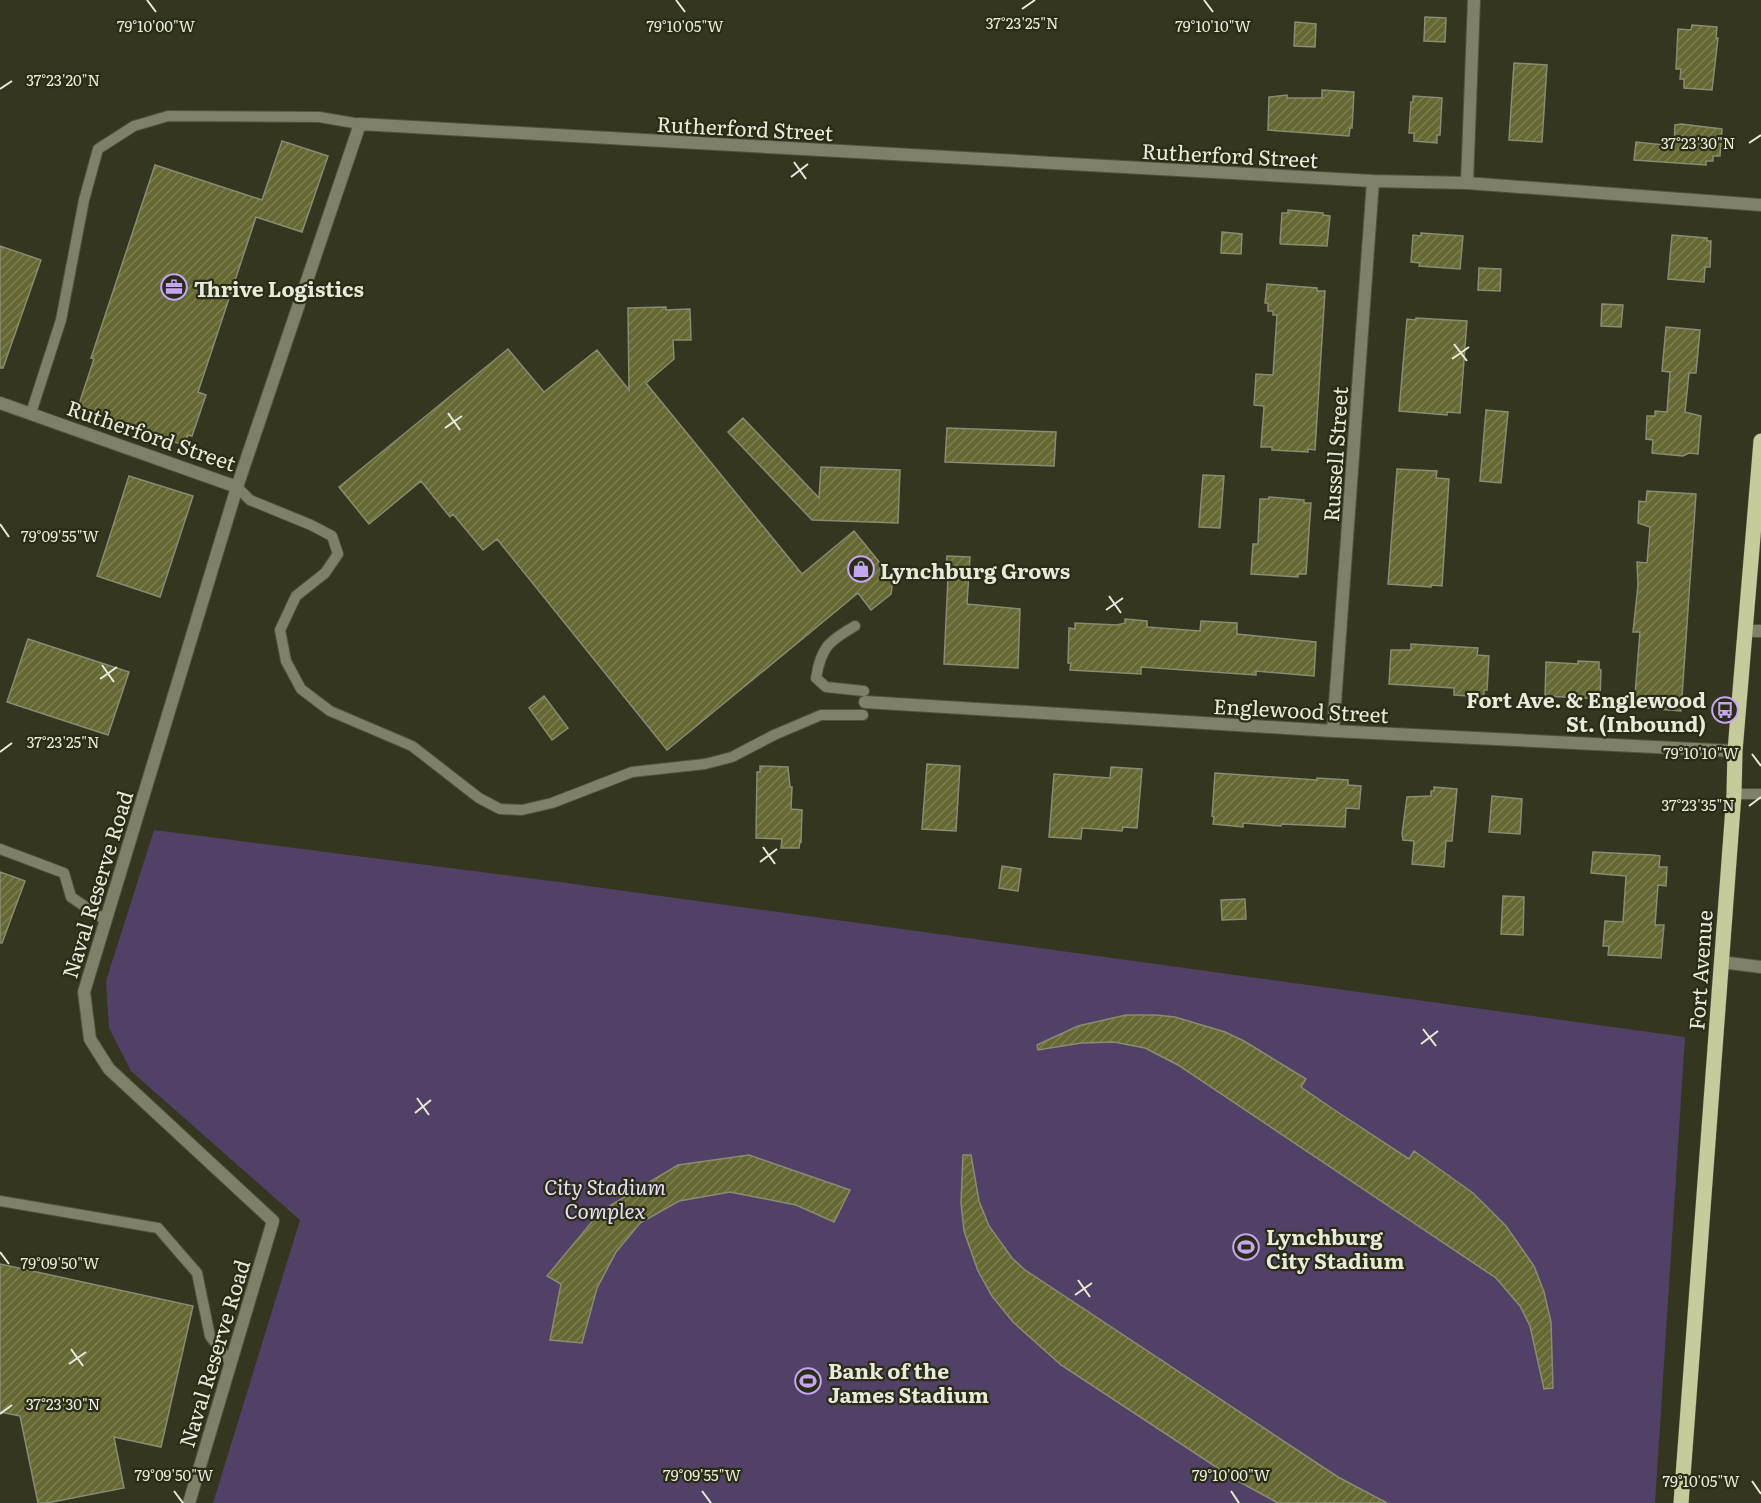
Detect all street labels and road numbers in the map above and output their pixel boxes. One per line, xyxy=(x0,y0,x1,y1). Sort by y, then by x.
street label: Rutherford Street xyxy=(656,107,835,147)
street label: Rutherford Street xyxy=(1141,134,1320,174)
street label: Russell Street xyxy=(1314,385,1354,523)
street label: Rutherford Street xyxy=(63,391,241,478)
street label: Englewood Street xyxy=(1212,689,1390,729)
street label: Naval Reserve Road xyxy=(53,786,139,982)
street label: Fort Avenue xyxy=(1679,909,1719,1031)
street label: Naval Reserve Road xyxy=(170,1255,256,1451)

